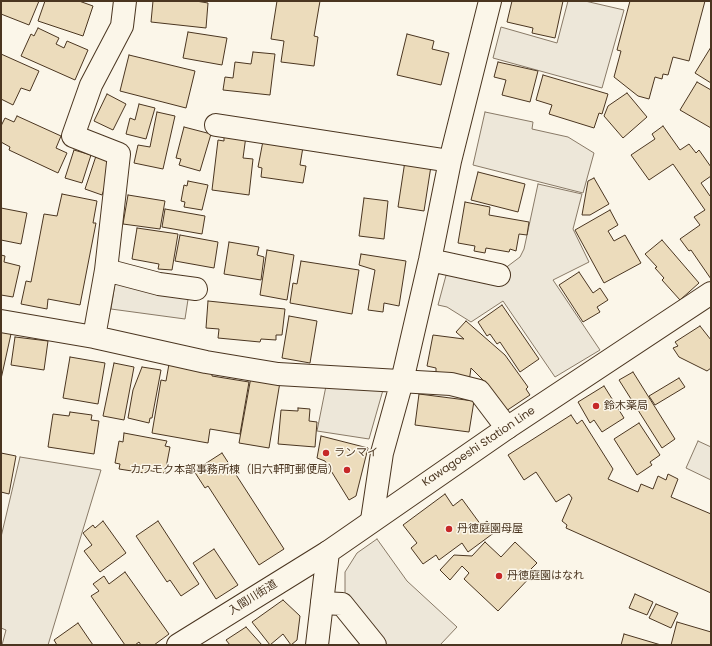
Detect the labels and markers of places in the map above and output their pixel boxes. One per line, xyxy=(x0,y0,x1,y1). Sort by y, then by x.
place label: 鈴木薬局 xyxy=(604,399,648,413)
marker: 鈴木薬局 xyxy=(591,401,601,411)
place label: ランマイ xyxy=(334,446,378,460)
marker: ランマイ xyxy=(321,448,331,458)
place label: カワモク本部事務所棟（旧六軒町郵便局） xyxy=(130,463,339,477)
marker: カワモク本部事務所棟（旧六軒町郵便局） xyxy=(342,465,352,475)
place label: 丹徳庭園母屋 xyxy=(457,522,523,536)
marker: 丹徳庭園母屋 xyxy=(444,524,454,534)
place label: 丹徳庭園はなれ xyxy=(507,569,584,583)
marker: 丹徳庭園はなれ xyxy=(494,571,504,581)

